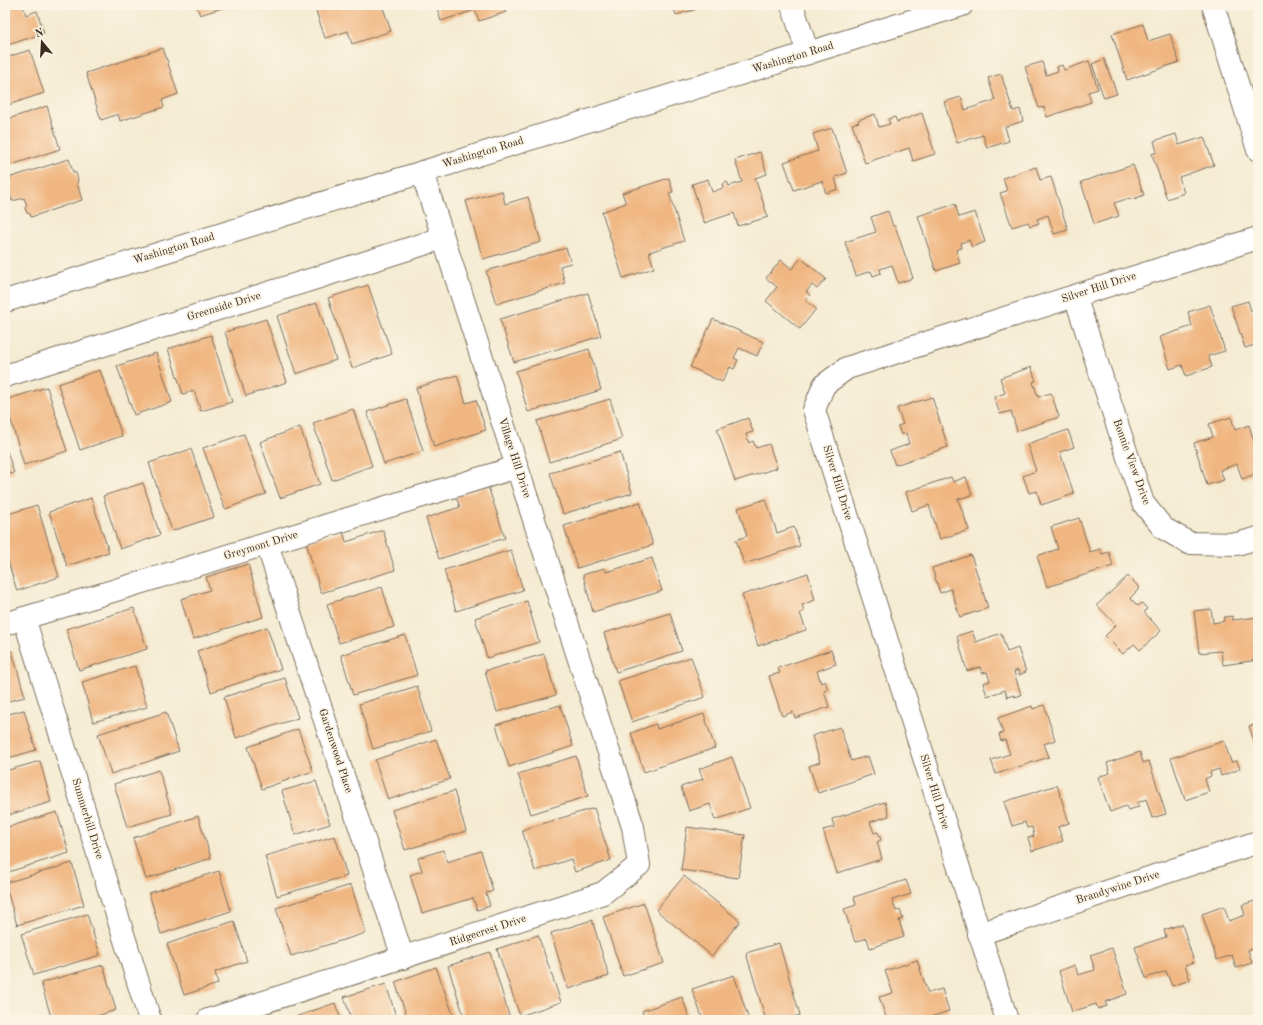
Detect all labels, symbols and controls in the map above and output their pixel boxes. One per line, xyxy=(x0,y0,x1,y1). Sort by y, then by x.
north arrow xyxy=(22,22,62,62)
text: N xyxy=(34,27,46,40)
street label: Washington Road xyxy=(751,40,835,76)
street label: Washington Road xyxy=(441,135,525,171)
street label: Washington Road xyxy=(132,231,216,267)
street label: Silver Hill Drive xyxy=(1060,271,1138,305)
street label: Greenside Drive xyxy=(186,291,262,323)
street label: Village Hill Drive xyxy=(496,417,532,499)
street label: Bonnie View Drive xyxy=(1110,418,1152,506)
street label: Silver Hill Drive xyxy=(820,444,854,522)
street label: Greymont Drive xyxy=(223,530,299,562)
street label: Gardenwood Place xyxy=(316,707,354,795)
street label: Silver Hill Drive xyxy=(917,753,951,831)
street label: Summerhill Drive xyxy=(69,777,105,861)
street label: Brandywine Drive xyxy=(1075,869,1161,907)
street label: Ridgecrest Drive xyxy=(448,913,528,949)

